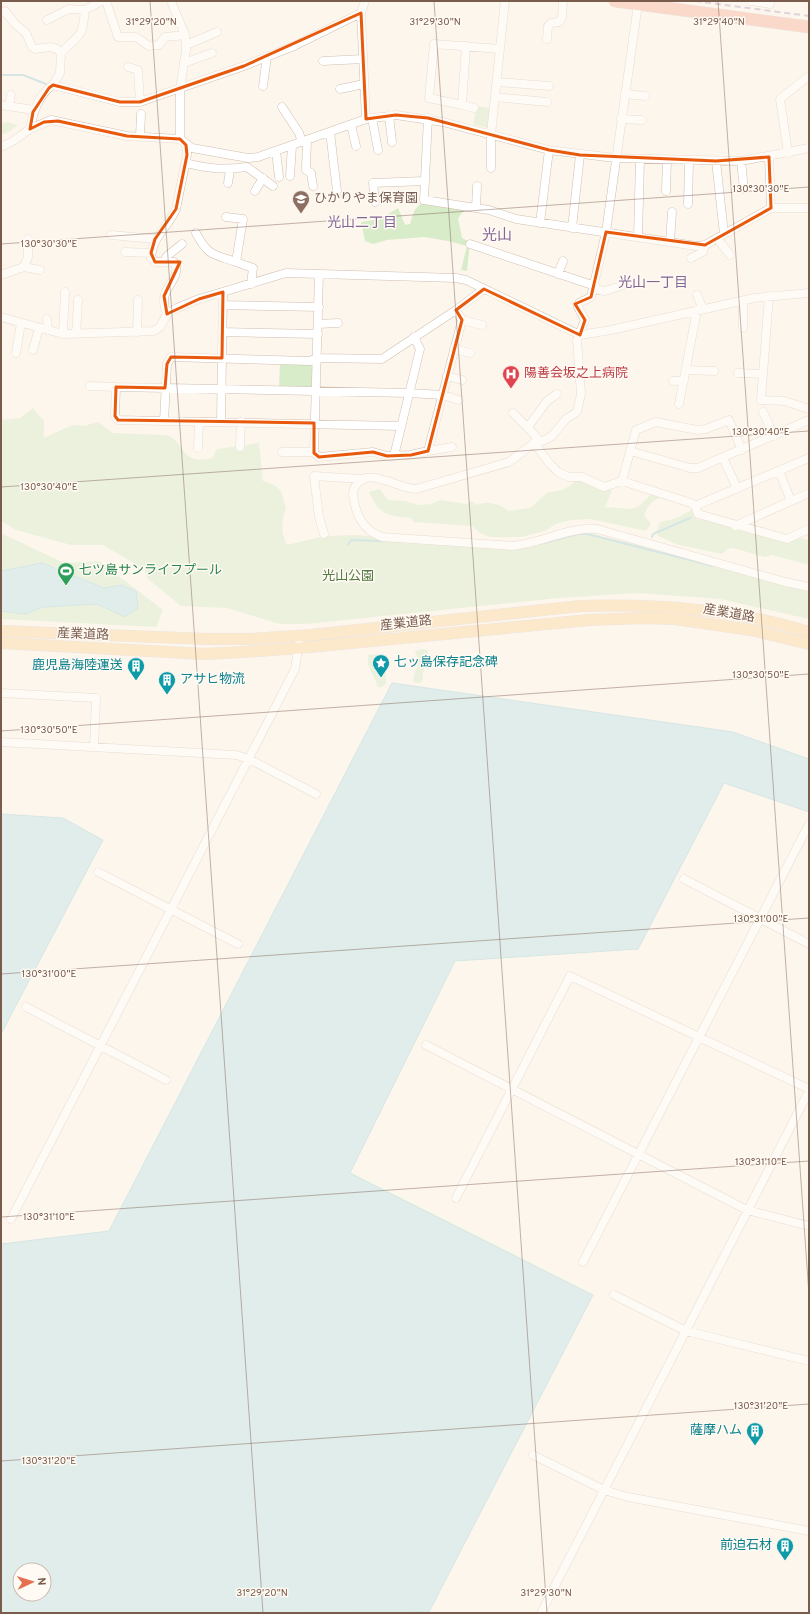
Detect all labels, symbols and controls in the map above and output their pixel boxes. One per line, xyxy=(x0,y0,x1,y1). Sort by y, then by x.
text: 31°29'20"N xyxy=(125,16,177,29)
text: 31°29'30"N xyxy=(409,16,461,29)
text: 31°29'40"N xyxy=(693,16,745,29)
text: 130°30'30"E xyxy=(732,183,790,196)
school or university icon: ひかりやま保育園 xyxy=(291,189,311,214)
place label: ひかりやま保育園 xyxy=(314,191,418,207)
district label: 光山二丁目 xyxy=(327,215,397,232)
district label: 光山 xyxy=(482,227,512,246)
text: 130°30'30"E xyxy=(20,238,78,251)
district label: 光山一丁目 xyxy=(618,275,688,292)
hospital icon: 陽善会坂之上病院 xyxy=(501,364,521,389)
place label: 陽善会坂之上病院 xyxy=(524,366,628,382)
text: 130°30'40"E xyxy=(732,426,790,439)
text: 130°30'40"E xyxy=(20,481,78,494)
sports icon: 七ツ島サンライフプール xyxy=(56,561,76,586)
place label: 七ツ島サンライフプール xyxy=(79,563,222,579)
park label: 光山公園 xyxy=(322,569,374,585)
street label: 産業道路 xyxy=(702,602,756,626)
street label: 産業道路 xyxy=(379,613,433,635)
street label: 産業道路 xyxy=(57,626,109,644)
place icon: 七ッ島保存記念碑 xyxy=(371,653,391,678)
place label: 七ッ島保存記念碑 xyxy=(394,655,498,671)
building icon: 鹿児島海陸運送 xyxy=(126,656,146,681)
place label: 鹿児島海陸運送 xyxy=(32,658,123,674)
text: 130°30'50"E xyxy=(732,669,790,682)
building icon: アサヒ物流 xyxy=(157,670,177,695)
place label: アサヒ物流 xyxy=(180,672,245,688)
text: 130°30'50"E xyxy=(20,724,78,737)
text: 130°31'00"E xyxy=(734,913,788,926)
text: 130°31'00"E xyxy=(22,968,76,981)
text: 130°31'10"E xyxy=(735,1156,787,1169)
text: 130°31'10"E xyxy=(23,1211,75,1224)
text: 130°31'20"E xyxy=(734,1400,788,1413)
building icon: 薩摩ハム xyxy=(745,1421,765,1446)
place label: 薩摩ハム xyxy=(690,1423,742,1439)
text: 130°31'20"E xyxy=(22,1455,76,1468)
building icon: 前迫石材 xyxy=(775,1536,795,1561)
place label: 前迫石材 xyxy=(720,1537,772,1554)
north arrow xyxy=(12,1562,52,1602)
text: N xyxy=(34,1577,48,1586)
text: 31°29'20"N xyxy=(236,1587,288,1600)
text: 31°29'30"N xyxy=(520,1587,572,1600)

